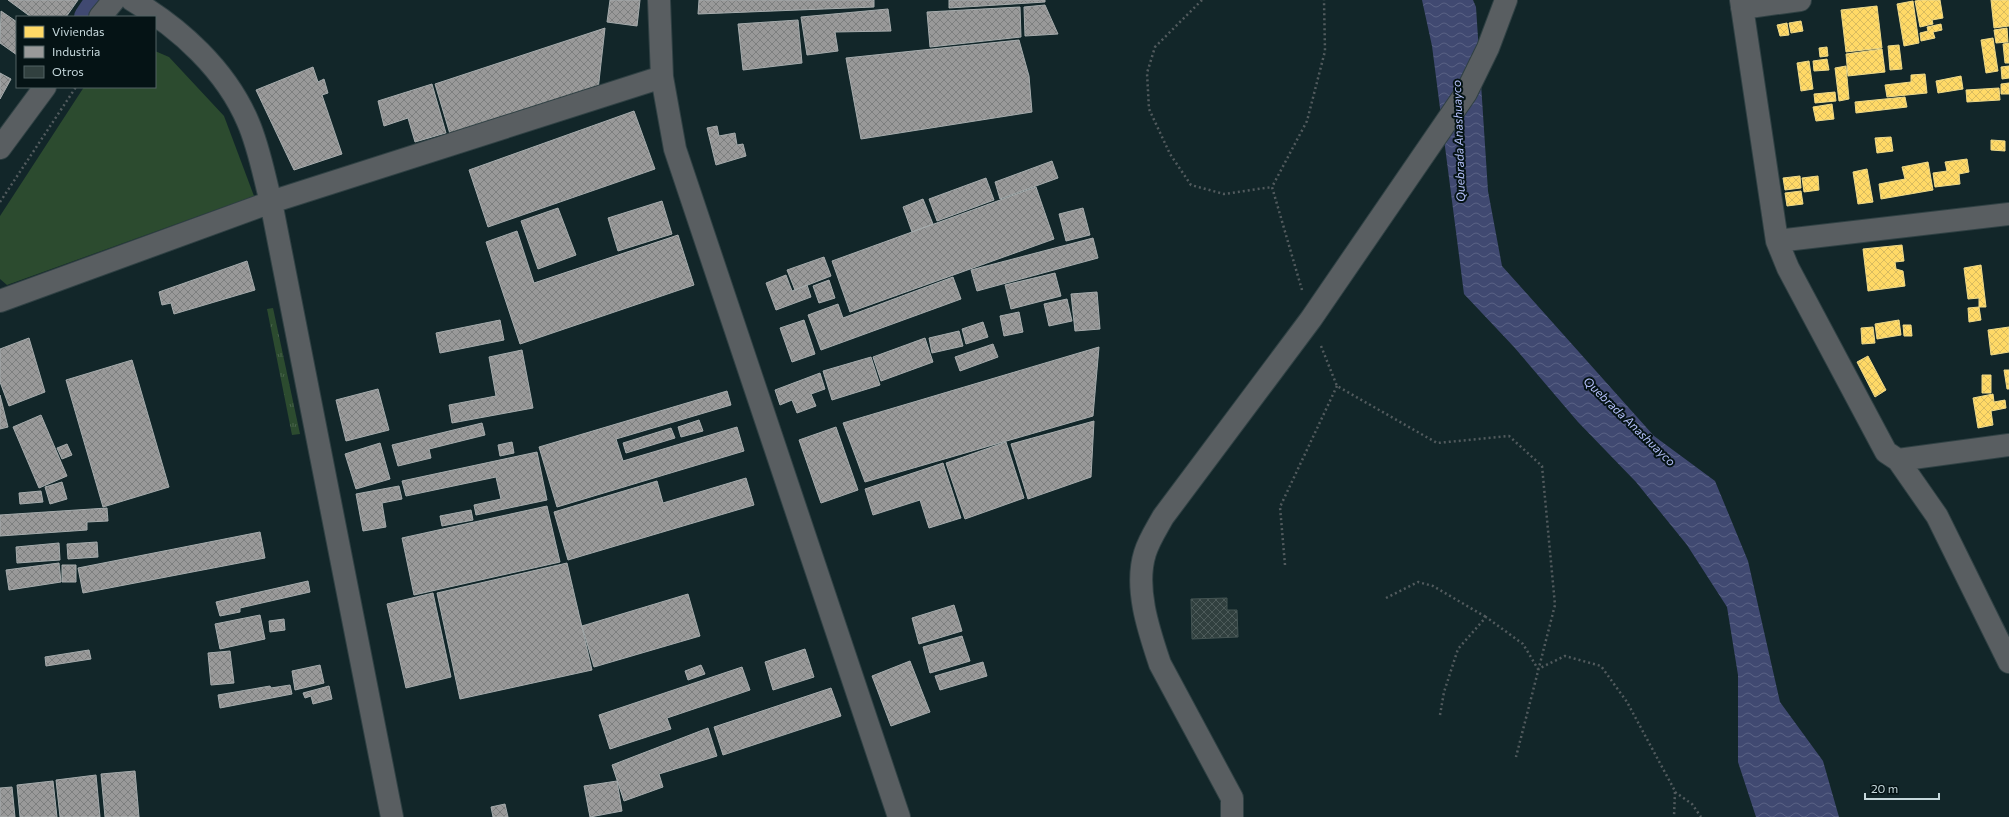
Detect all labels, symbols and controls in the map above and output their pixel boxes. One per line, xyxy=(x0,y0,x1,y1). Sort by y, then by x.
legend xyxy=(16,16,156,88)
text: Viviendas xyxy=(52,24,104,38)
text: Industria xyxy=(52,44,100,58)
text: Otros xyxy=(52,64,84,78)
water label: Quebrada Anashuayco xyxy=(1449,80,1467,202)
water label: Quebrada Anashuayco xyxy=(1581,374,1679,468)
scale bar xyxy=(1865,775,1939,801)
text: 20 m xyxy=(1871,781,1898,795)

